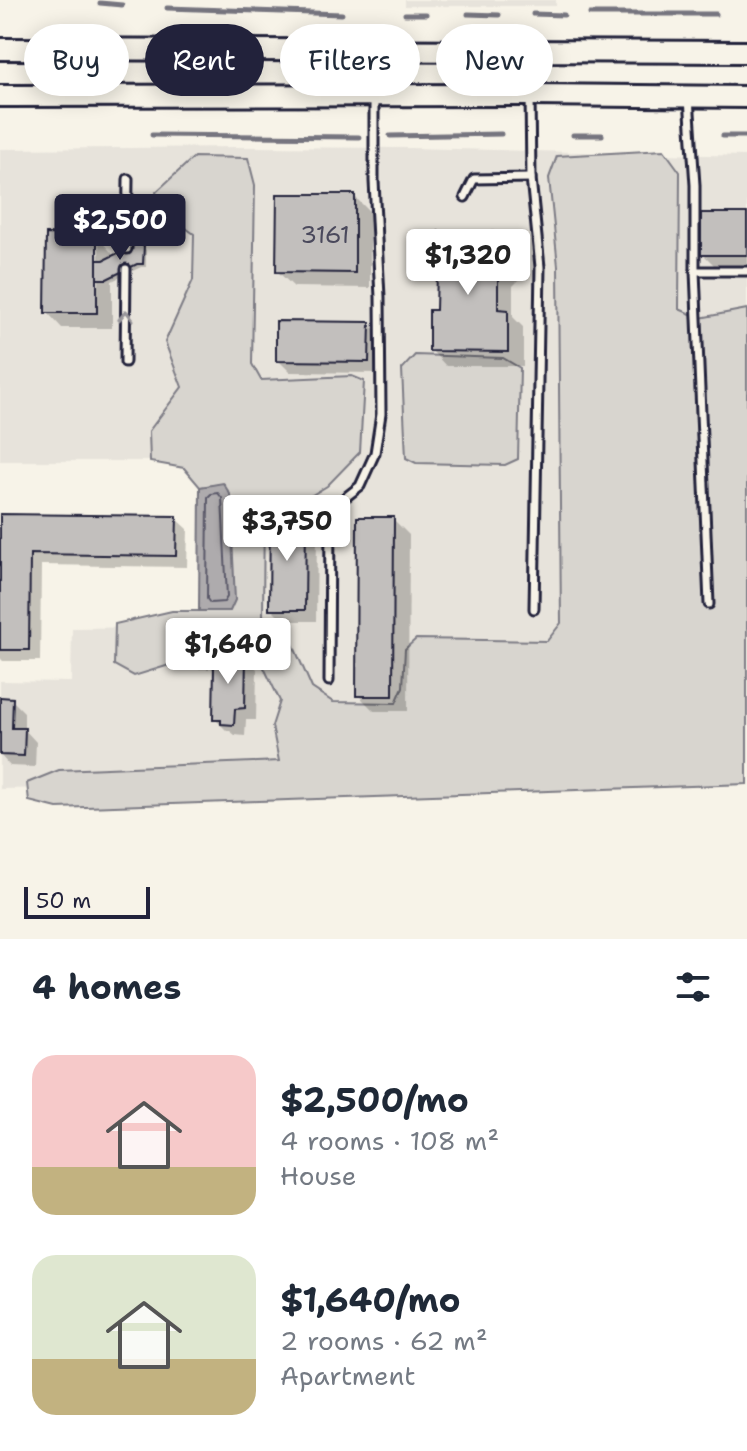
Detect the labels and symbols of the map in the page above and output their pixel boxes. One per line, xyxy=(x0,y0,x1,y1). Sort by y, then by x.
pin: $2,500 xyxy=(55,194,185,262)
house number: 3161 xyxy=(300,219,350,251)
pin: $1,320 xyxy=(403,229,533,297)
one-way arrow xyxy=(117,309,135,322)
pin: $3,750 xyxy=(222,495,352,563)
pin: $1,640 xyxy=(163,618,293,686)
scale bar xyxy=(24,883,150,919)

